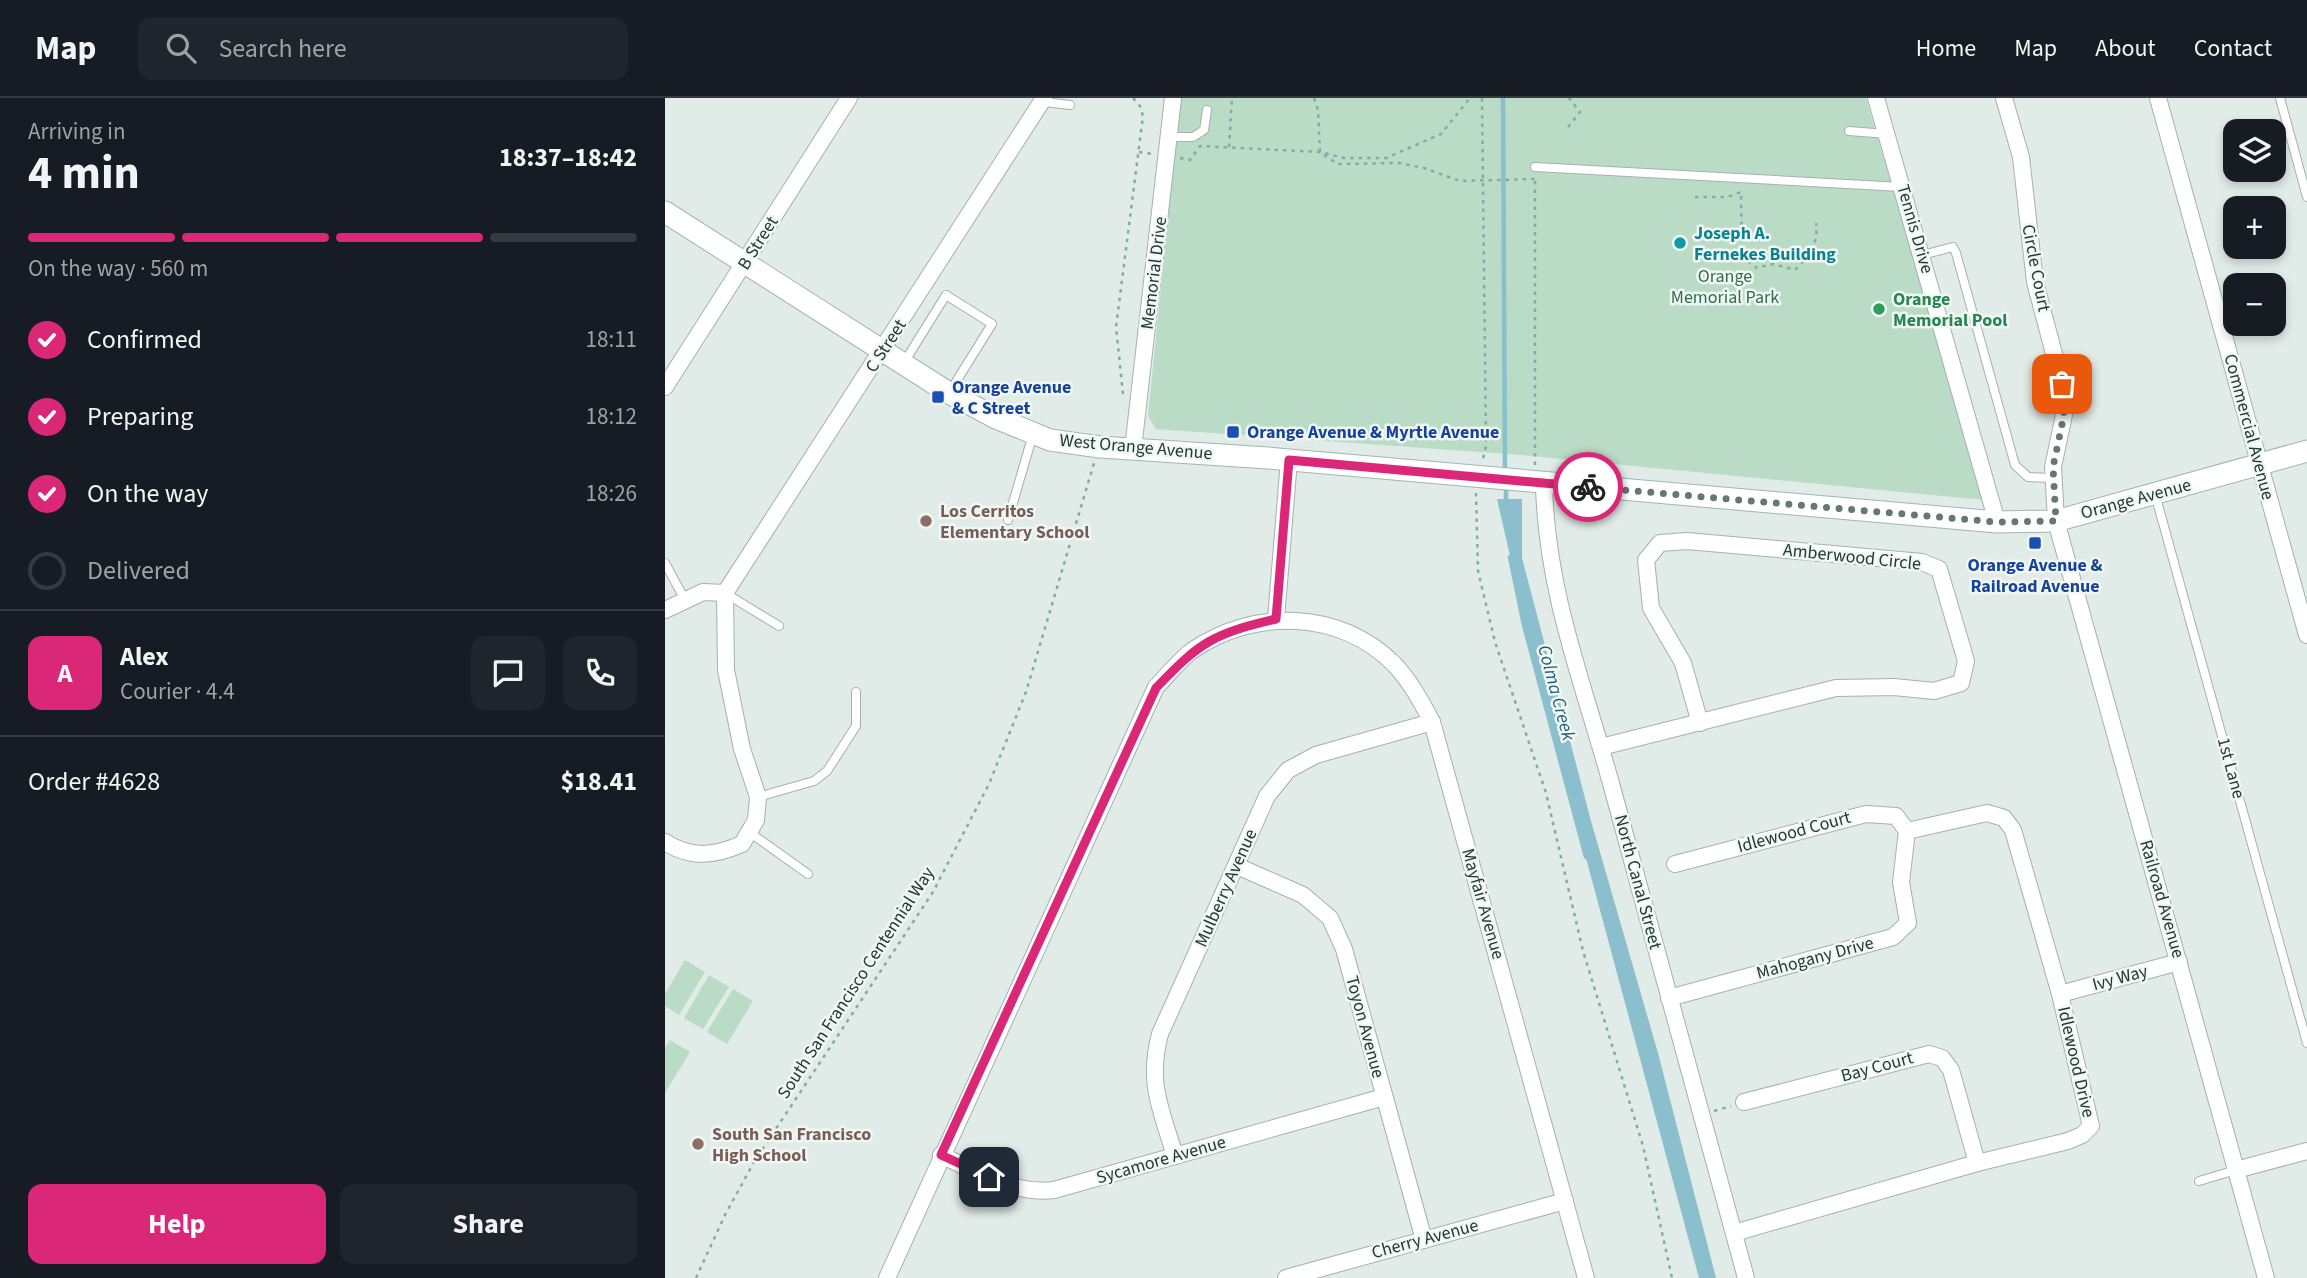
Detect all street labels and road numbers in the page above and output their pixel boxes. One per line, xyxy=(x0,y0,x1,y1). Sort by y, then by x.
street label: Tennis Drive xyxy=(1890,181,1940,277)
street label: B Street xyxy=(732,211,784,275)
street label: Memorial Drive xyxy=(1135,215,1173,331)
street label: Circle Court xyxy=(2015,222,2057,314)
street label: C Street xyxy=(859,314,913,378)
street label: Commercial Avenue xyxy=(2217,351,2281,503)
street label: West Orange Avenue xyxy=(1058,428,1214,466)
street label: Orange Avenue xyxy=(2078,472,2194,526)
street label: Amberwood Circle xyxy=(1782,537,1922,577)
street label: 1st Lane xyxy=(2211,735,2251,801)
street label: Idlewood Court xyxy=(1735,805,1853,859)
street label: North Canal Street xyxy=(1608,812,1668,952)
street label: Mulberry Avenue xyxy=(1189,825,1263,951)
street label: Railroad Avenue xyxy=(2133,837,2191,961)
street label: Mayfair Avenue xyxy=(1455,846,1511,962)
street label: South San Francisco Centennial Way xyxy=(771,862,941,1104)
street label: Mahogany Drive xyxy=(1754,930,1876,986)
street label: Ivy Way xyxy=(2089,958,2151,997)
street label: Toyon Avenue xyxy=(1339,973,1391,1081)
street label: Idlewood Drive xyxy=(2051,1004,2101,1120)
street label: Bay Court xyxy=(1838,1045,1916,1089)
street label: Sycamore Avenue xyxy=(1093,1130,1229,1190)
street label: Cherry Avenue xyxy=(1369,1213,1481,1265)

